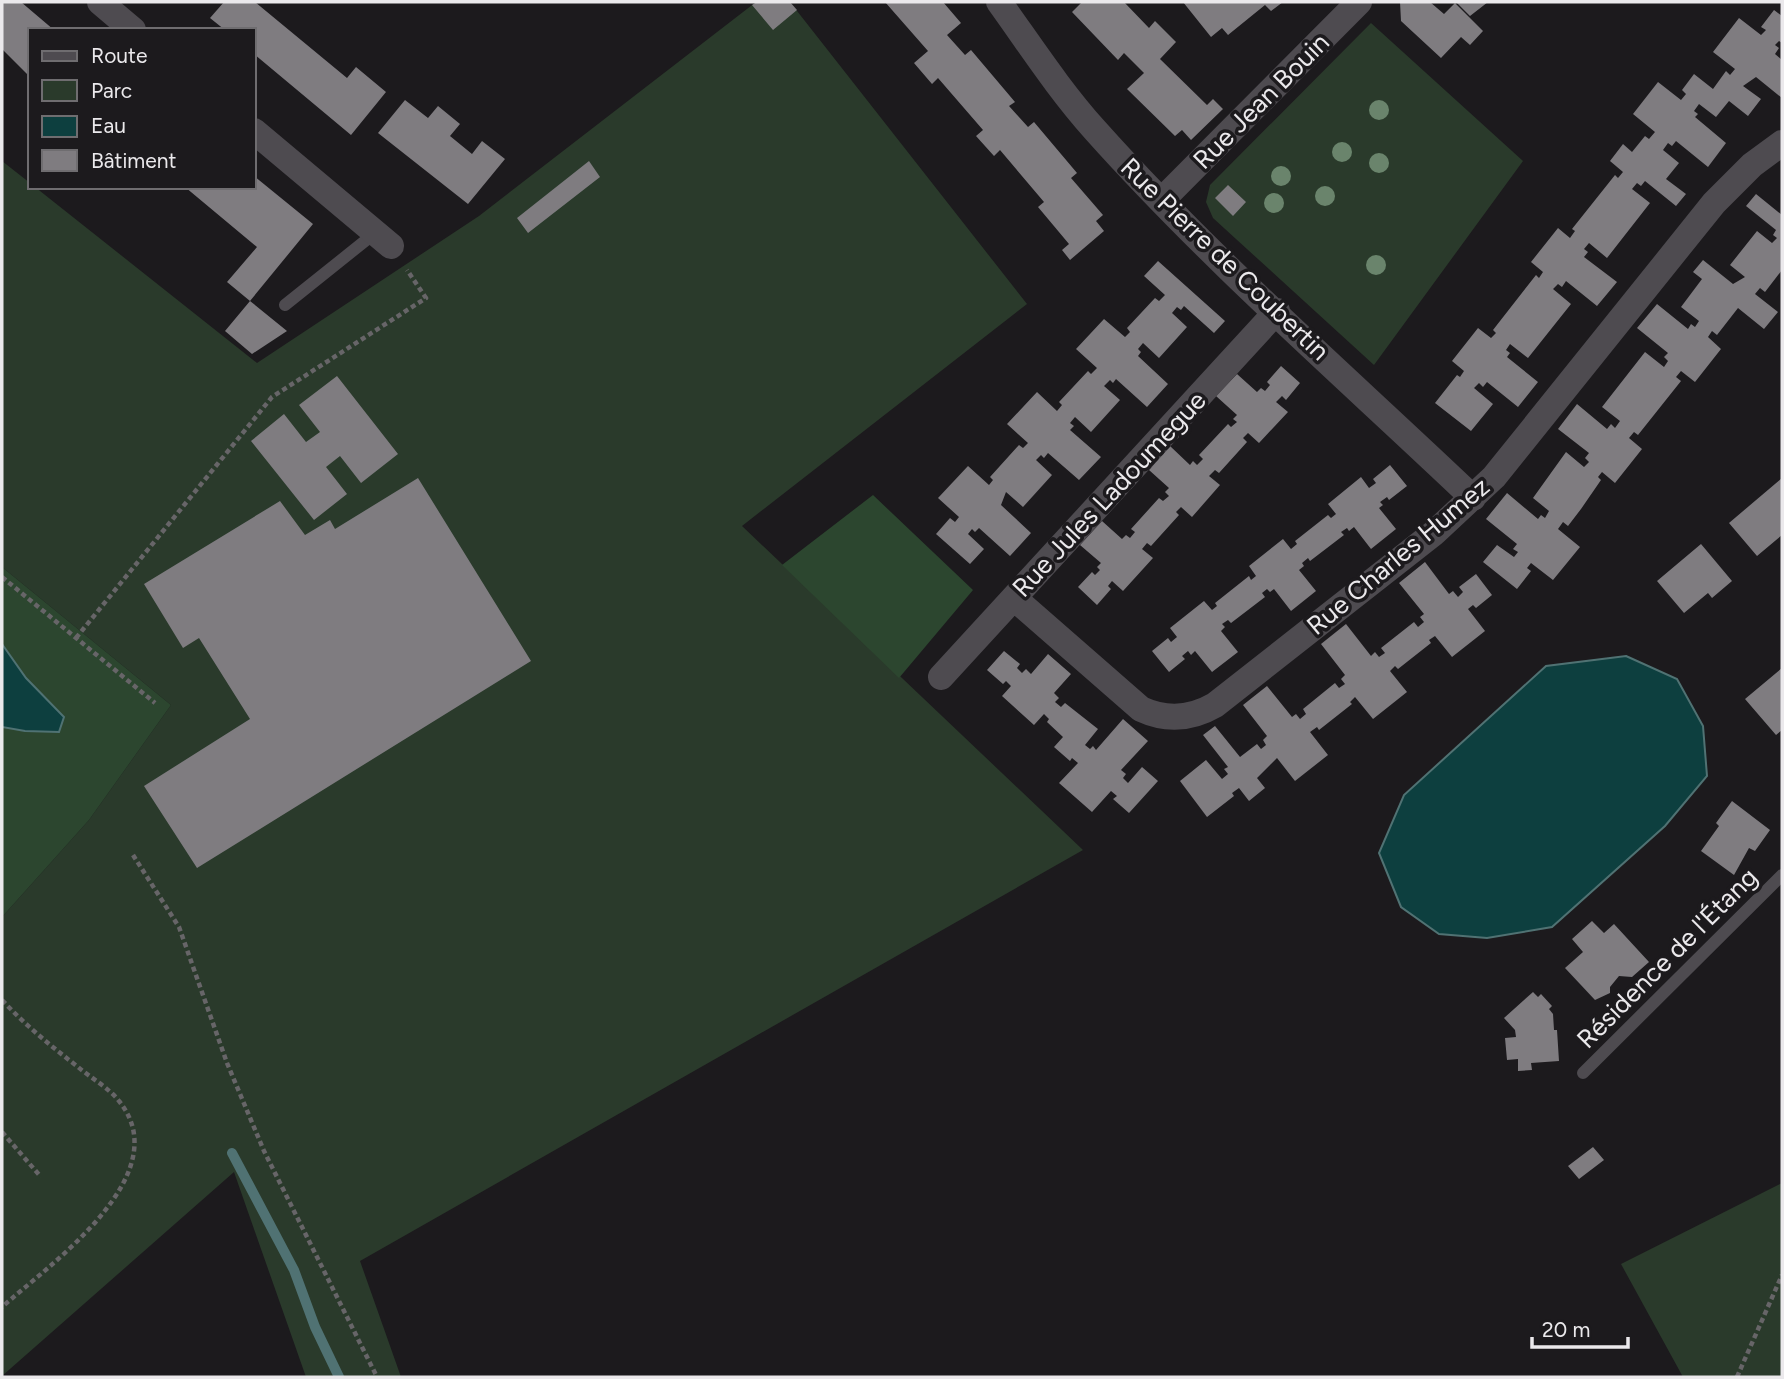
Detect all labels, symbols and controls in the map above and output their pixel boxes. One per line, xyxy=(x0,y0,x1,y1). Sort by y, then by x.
street label: Rue Jean Bouin xyxy=(1186,26,1336,176)
legend xyxy=(28,28,256,189)
text: Route xyxy=(91,43,147,68)
text: Parc xyxy=(91,78,132,103)
text: Eau xyxy=(91,113,126,138)
text: Bâtiment xyxy=(91,148,176,173)
street label: Rue Pierre de Coubertin xyxy=(1114,151,1336,367)
street label: Rue Jules Ladoumegue xyxy=(1005,384,1213,604)
street label: Rue Charles Humez xyxy=(1300,470,1496,642)
street label: Résidence de l'Étang xyxy=(1570,861,1764,1055)
scale bar xyxy=(1532,1306,1628,1350)
text: 20 m xyxy=(1542,1317,1590,1342)

